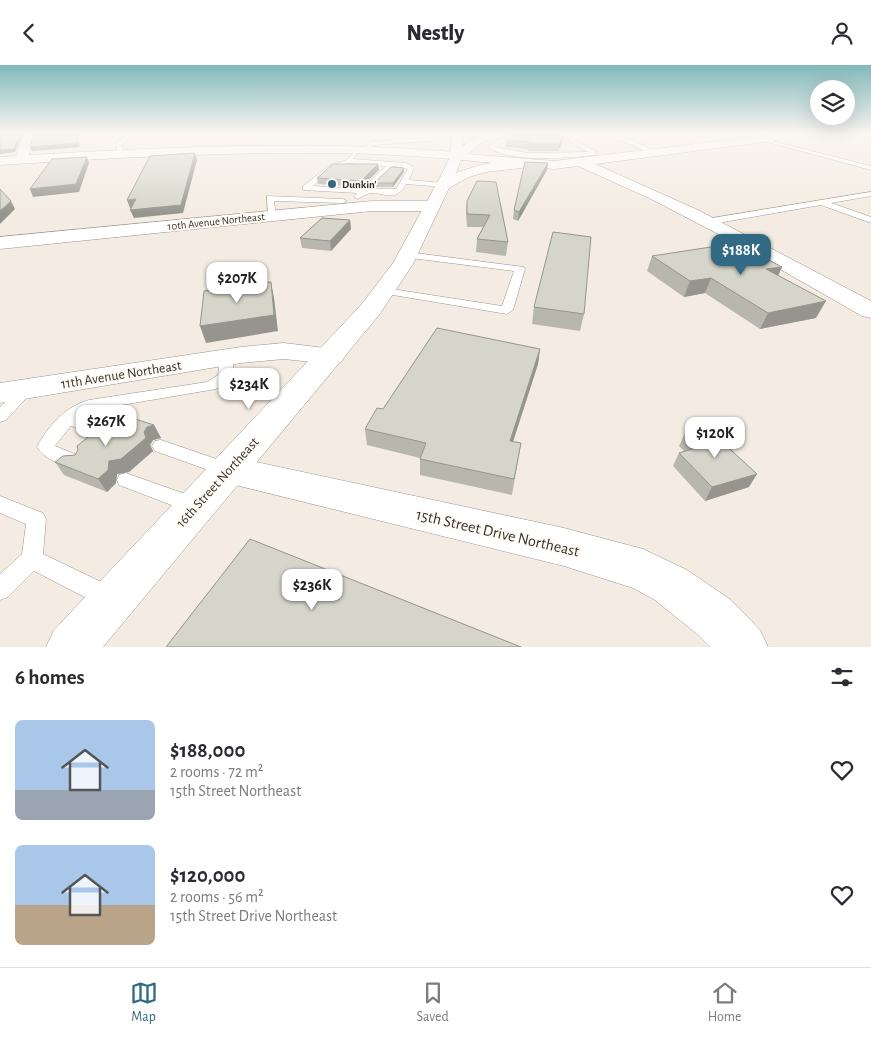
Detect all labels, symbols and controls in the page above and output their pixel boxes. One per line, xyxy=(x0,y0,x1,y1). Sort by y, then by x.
icon: back xyxy=(15,19,43,47)
icon: person xyxy=(828,19,856,47)
text: Nestly xyxy=(407,22,464,44)
map controls xyxy=(810,80,855,125)
button: layers xyxy=(810,80,855,125)
marker: Dunkin' xyxy=(326,178,338,190)
place label: Dunkin' xyxy=(342,179,377,190)
street label: 10th Avenue Northeast xyxy=(167,211,266,232)
pin: $188K xyxy=(706,233,776,276)
text: $188K xyxy=(722,242,760,258)
pin: $207K xyxy=(202,261,272,304)
text: $207K xyxy=(217,270,257,286)
street label: 11th Avenue Northeast xyxy=(60,358,183,391)
pin: $234K xyxy=(214,367,284,410)
text: $234K xyxy=(229,376,269,392)
pin: $267K xyxy=(71,405,141,447)
text: $267K xyxy=(87,413,125,429)
pin: $120K xyxy=(680,417,750,459)
text: $120K xyxy=(696,425,734,441)
street label: 16th Street Northeast xyxy=(174,435,262,530)
street label: 15th Street Drive Northeast xyxy=(415,506,581,560)
pin: $236K xyxy=(277,569,347,611)
text: $236K xyxy=(293,577,331,593)
icon: filters xyxy=(828,663,856,691)
text: 6 homes xyxy=(15,667,85,688)
icon: home xyxy=(55,740,115,800)
text: $188,000 xyxy=(170,740,245,761)
icon: heart xyxy=(828,756,856,784)
text: 2 rooms · 72 m² xyxy=(170,764,263,780)
text: 15th Street Northeast xyxy=(170,783,301,799)
icon: home xyxy=(55,865,115,925)
text: $120,000 xyxy=(170,865,245,886)
icon: heart xyxy=(828,881,856,909)
text: 2 rooms · 56 m² xyxy=(170,889,264,905)
text: 15th Street Drive Northeast xyxy=(170,908,337,924)
tab: Map xyxy=(130,979,158,1026)
tab: Saved xyxy=(417,979,449,1026)
tab: Home xyxy=(708,979,741,1026)

